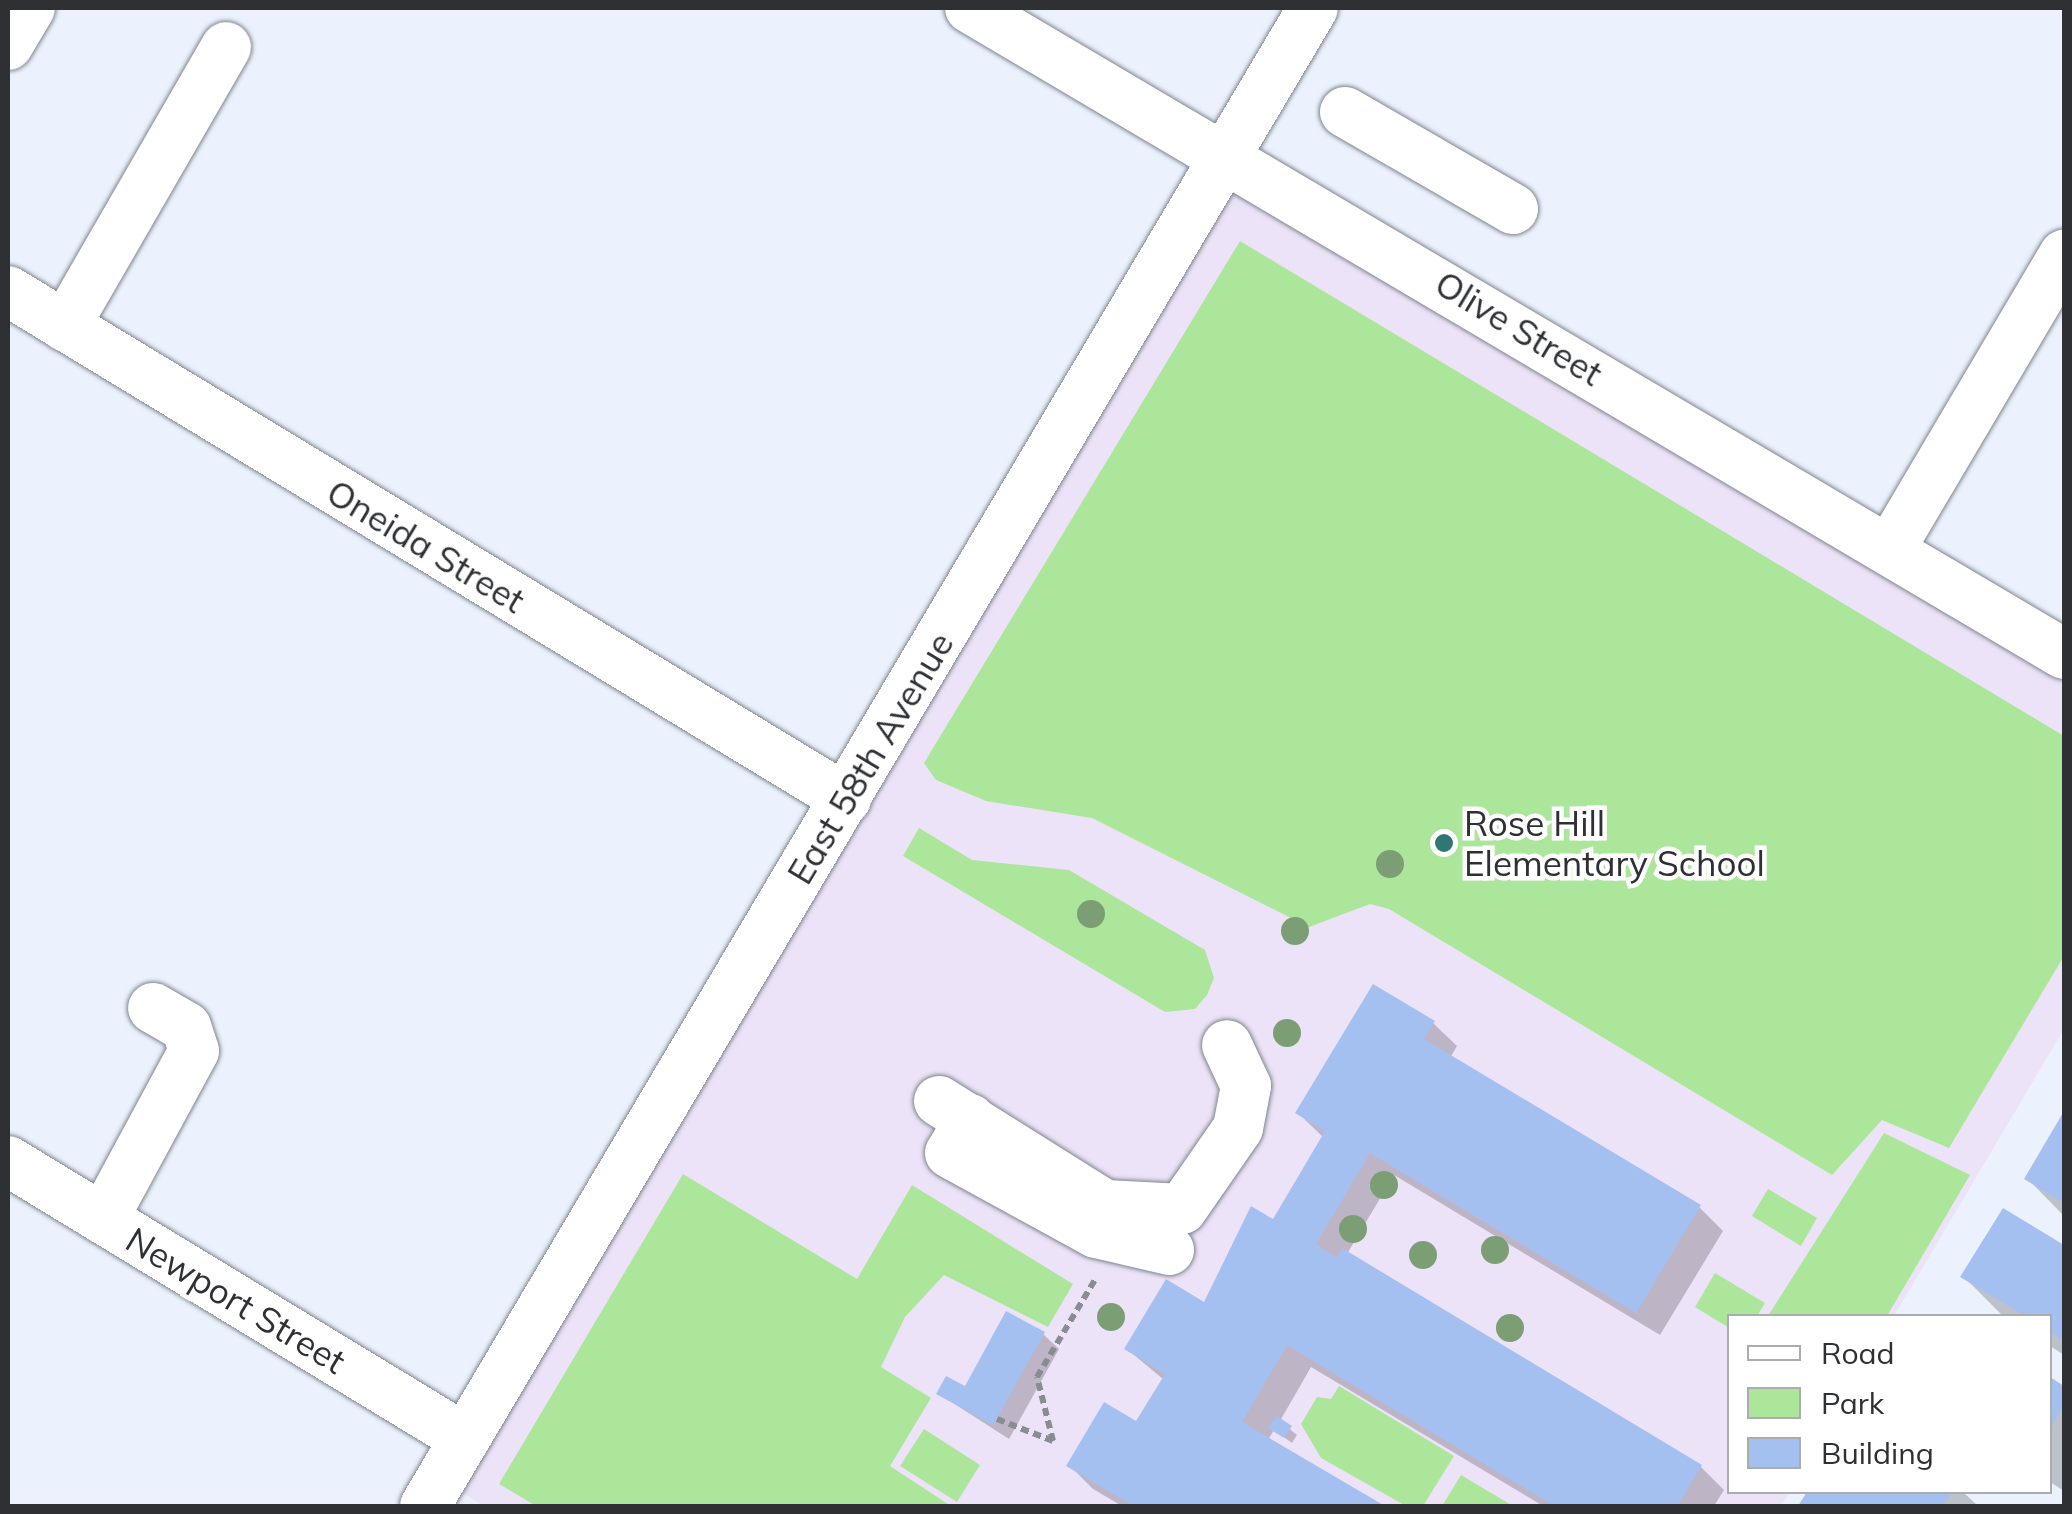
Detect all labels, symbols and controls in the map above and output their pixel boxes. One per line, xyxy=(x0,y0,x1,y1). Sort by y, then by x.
street label: Olive Street xyxy=(1428,262,1610,394)
street label: Oneida Street xyxy=(320,471,532,621)
street label: East 58th Avenue xyxy=(778,625,962,891)
place label: Rose Hill Elementary School xyxy=(1464,802,1765,884)
marker: Rose Hill Elementary School xyxy=(1433,832,1455,854)
street label: Newport Street xyxy=(119,1218,353,1382)
legend xyxy=(1727,1314,2052,1494)
text: Road xyxy=(1821,1334,1895,1372)
text: Park xyxy=(1821,1384,1884,1422)
text: Building xyxy=(1821,1434,1934,1472)

